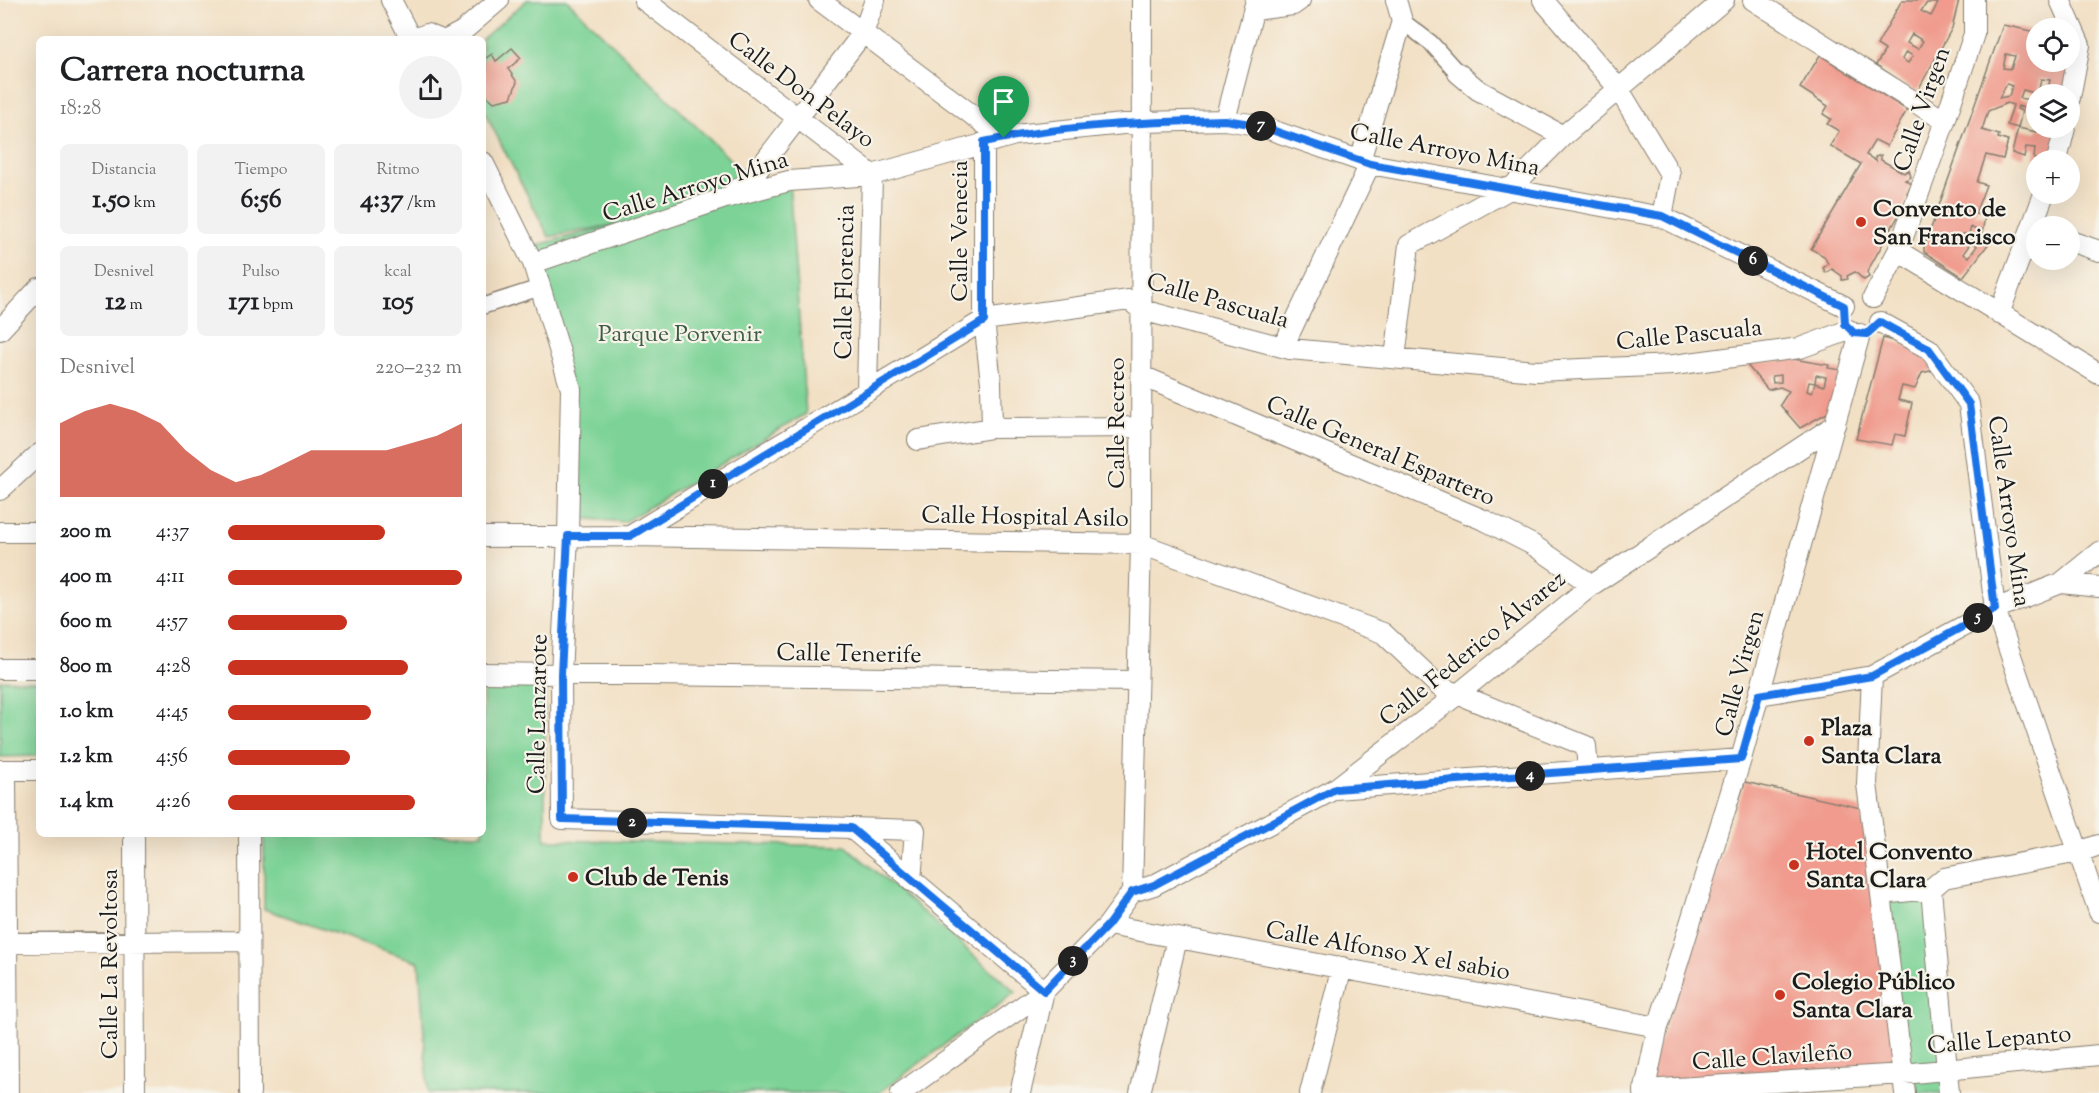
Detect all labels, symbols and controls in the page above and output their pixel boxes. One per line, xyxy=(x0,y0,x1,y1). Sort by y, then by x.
map controls xyxy=(2026,18,2080,270)
button: locate xyxy=(2026,18,2080,72)
street label: Calle Don Pelayo xyxy=(720,24,882,157)
street label: Calle Virgen xyxy=(1886,43,1960,177)
text: Carrera nocturna xyxy=(60,48,305,96)
button: share xyxy=(399,56,462,119)
pin xyxy=(978,76,1029,138)
button: layers xyxy=(2026,84,2080,138)
icon: arrive xyxy=(987,85,1020,118)
text: 18:28 xyxy=(60,95,101,124)
pin: 7 xyxy=(1246,111,1276,141)
text: 7 xyxy=(1257,114,1265,137)
street label: Calle Arroyo Mina xyxy=(1347,116,1543,186)
street label: Calle Arroyo Mina xyxy=(598,143,793,232)
button: + xyxy=(2026,150,2080,204)
text: Distancia xyxy=(92,159,156,182)
text: Tiempo xyxy=(234,159,288,182)
text: Ritmo xyxy=(376,159,420,182)
street label: Calle Venecia xyxy=(944,160,978,302)
text: 1.50 xyxy=(92,182,130,219)
text: 6:56 xyxy=(240,182,282,219)
text: 4:37 xyxy=(360,182,404,219)
text: km xyxy=(130,192,156,215)
text: /km xyxy=(404,192,436,215)
place label: Convento de San Francisco xyxy=(1873,193,2016,255)
street label: Calle Florencia xyxy=(828,204,864,360)
marker: Convento de San Francisco xyxy=(1854,215,1868,229)
button: − xyxy=(2026,216,2080,270)
pin: 6 xyxy=(1738,246,1768,276)
text: 6 xyxy=(1749,249,1757,272)
text: Desnivel xyxy=(94,261,154,284)
text: Pulso xyxy=(242,261,280,284)
text: kcal xyxy=(384,261,412,284)
street label: Calle Pascuala xyxy=(1142,265,1293,338)
text: 12 xyxy=(105,284,126,321)
text: 171 xyxy=(229,284,259,321)
text: 105 xyxy=(382,284,414,321)
text: m xyxy=(126,294,143,317)
text: bpm xyxy=(259,294,293,317)
street label: Calle Pascuala xyxy=(1614,311,1764,361)
park label: Parque Porvenir xyxy=(598,318,762,352)
text: Desnivel xyxy=(60,354,135,383)
text: 220–232 m xyxy=(375,354,462,383)
street label: Calle Recreo xyxy=(1101,357,1135,489)
street label: Calle General Espartero xyxy=(1260,388,1500,516)
street label: Calle Arroyo Mina xyxy=(1978,413,2038,609)
pin: 1 xyxy=(698,469,728,499)
text: 1 xyxy=(710,472,716,495)
street label: Calle Hospital Asilo xyxy=(921,499,1129,537)
text: 200 m xyxy=(60,518,111,547)
text: 4:37 xyxy=(156,518,189,547)
text: 400 m xyxy=(60,563,112,592)
text: 4:11 xyxy=(156,563,185,592)
street label: Calle Federico Álvarez xyxy=(1373,564,1574,736)
pin: 5 xyxy=(1963,603,1993,633)
street label: Calle Virgen xyxy=(1708,606,1774,741)
text: 5 xyxy=(1975,606,1981,629)
text: 600 m xyxy=(60,608,112,637)
text: 4:57 xyxy=(156,608,188,637)
street label: Calle Lanzarote xyxy=(521,634,557,795)
street label: Calle Tenerife xyxy=(776,637,922,673)
text: 800 m xyxy=(60,653,112,682)
text: 4:28 xyxy=(156,653,191,682)
text: 1.0 km xyxy=(60,698,114,727)
text: 4:45 xyxy=(156,698,188,727)
place label: Plaza Santa Clara xyxy=(1821,712,1942,774)
marker: Plaza Santa Clara xyxy=(1802,734,1816,748)
text: 1.2 km xyxy=(60,743,113,772)
text: 4:56 xyxy=(156,743,188,772)
pin: 4 xyxy=(1515,761,1545,791)
text: 4 xyxy=(1526,764,1534,787)
text: 1.4 km xyxy=(60,788,114,817)
text: 4:26 xyxy=(156,788,191,817)
pin: 2 xyxy=(617,808,647,838)
text: 2 xyxy=(628,811,636,834)
place label: Hotel Convento Santa Clara xyxy=(1806,836,1973,898)
marker: Hotel Convento Santa Clara xyxy=(1787,858,1801,872)
place label: Club de Tenis xyxy=(585,862,729,896)
street label: Calle La Revoltosa xyxy=(94,869,128,1059)
marker: Club de Tenis xyxy=(566,870,580,884)
street label: Calle Alfonso X el sabio xyxy=(1263,914,1513,990)
pin: 3 xyxy=(1058,946,1088,976)
text: 3 xyxy=(1070,949,1076,972)
place label: Colegio Público Santa Clara xyxy=(1792,966,1955,1028)
marker: Colegio Público Santa Clara xyxy=(1773,988,1787,1002)
street label: Calle Lepanto xyxy=(1926,1018,2073,1064)
street label: Calle Clavileño xyxy=(1691,1035,1853,1081)

